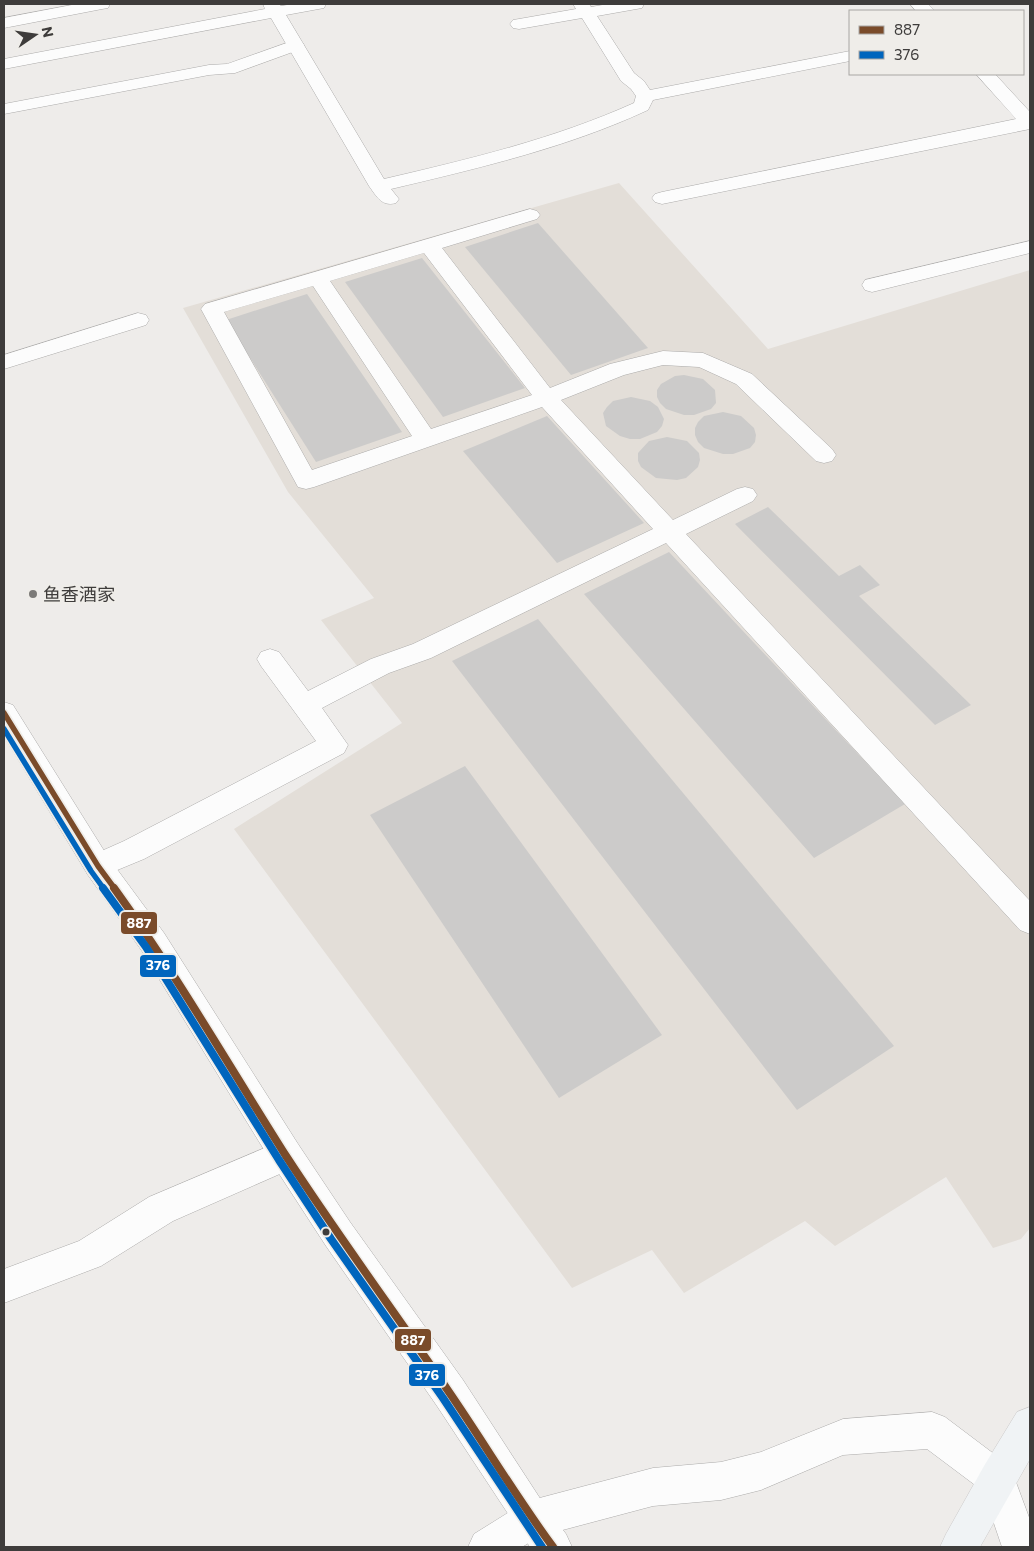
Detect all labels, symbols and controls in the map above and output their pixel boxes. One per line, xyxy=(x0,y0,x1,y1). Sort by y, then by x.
north arrow xyxy=(10,10,60,60)
legend xyxy=(849,10,1024,75)
text: 887 xyxy=(894,20,920,38)
text: N xyxy=(39,25,58,39)
text: 376 xyxy=(894,45,919,63)
place label: 鱼香酒家 xyxy=(43,583,115,605)
marker: 鱼香酒家 xyxy=(27,588,39,600)
line badge: 887 xyxy=(120,911,158,935)
text: 887 xyxy=(127,914,152,931)
line badge: 376 xyxy=(139,954,177,978)
text: 376 xyxy=(146,956,170,973)
unlabelled marker xyxy=(321,1227,331,1237)
line badge: 887 xyxy=(394,1328,432,1352)
text: 887 xyxy=(401,1331,426,1348)
line badge: 376 xyxy=(408,1363,446,1387)
text: 376 xyxy=(415,1366,439,1383)

